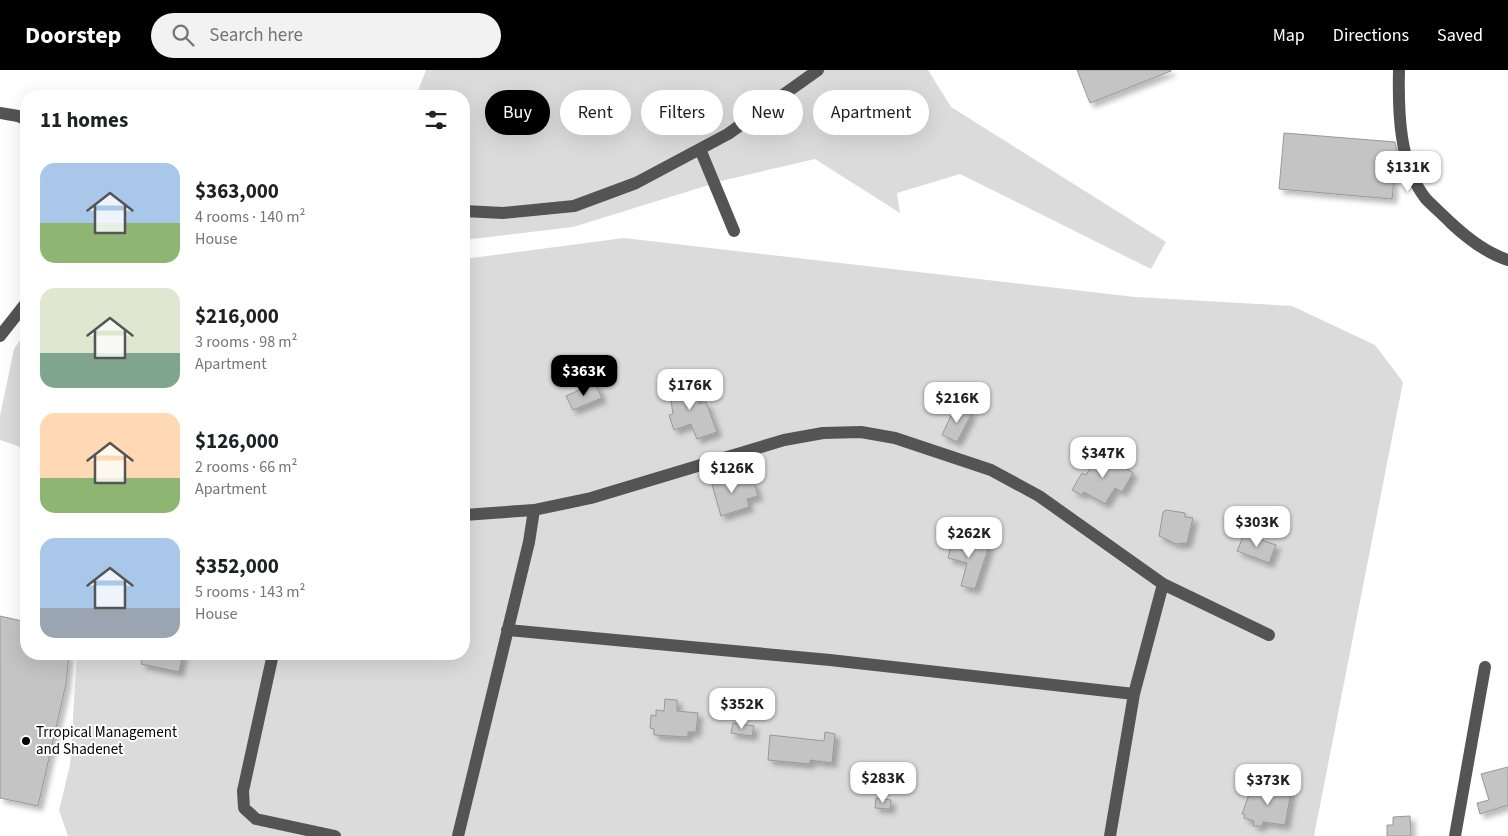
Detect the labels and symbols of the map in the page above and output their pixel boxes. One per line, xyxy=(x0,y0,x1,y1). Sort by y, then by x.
pin: $131K xyxy=(1373,150,1443,193)
pin: $363K xyxy=(549,354,619,397)
pin: $176K xyxy=(655,368,725,411)
pin: $216K xyxy=(922,382,992,424)
pin: $347K xyxy=(1068,436,1138,479)
pin: $126K xyxy=(697,452,767,494)
pin: $303K xyxy=(1222,506,1292,548)
pin: $262K xyxy=(934,516,1004,559)
pin: $352K xyxy=(707,688,777,730)
place label: Trropical Management and Shadenet xyxy=(36,722,177,760)
marker: Trropical Management and Shadenet xyxy=(20,735,32,747)
pin: $283K xyxy=(848,762,918,804)
pin: $373K xyxy=(1233,764,1303,806)

